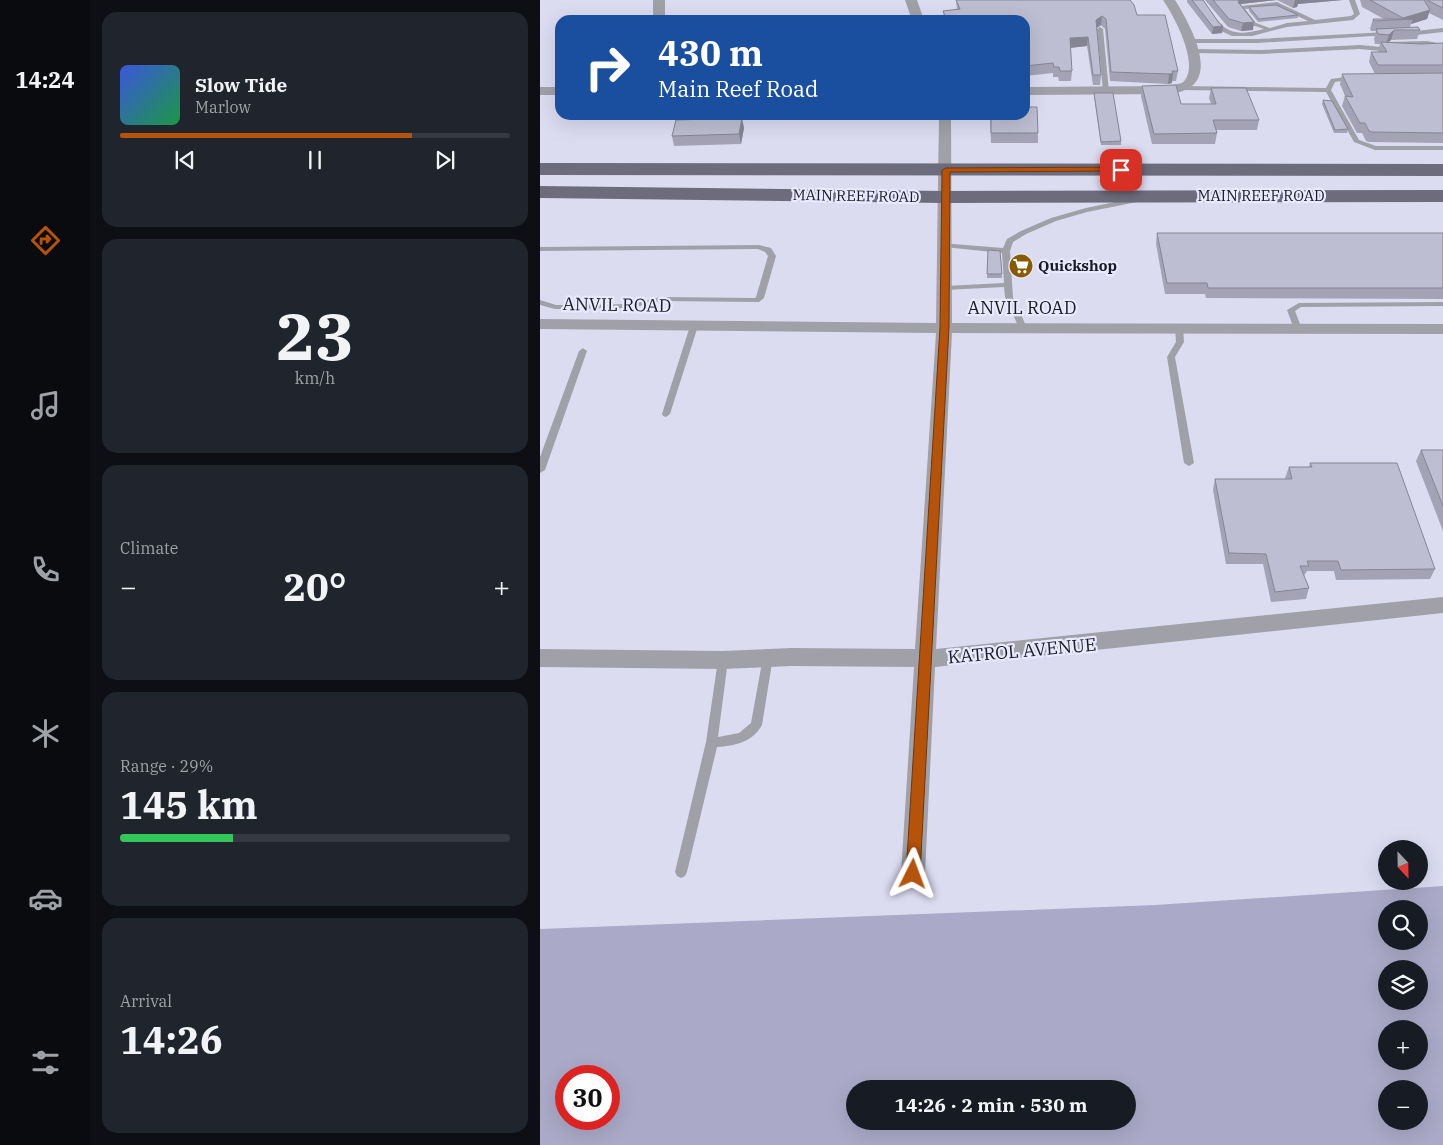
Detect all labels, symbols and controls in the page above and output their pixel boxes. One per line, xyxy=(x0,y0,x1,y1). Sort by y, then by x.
text: 430 m xyxy=(658,30,763,76)
icon: right xyxy=(575,35,640,100)
text: 14:24 xyxy=(15,65,75,94)
text: Slow Tide xyxy=(195,73,287,97)
text: Main Reef Road xyxy=(658,74,818,103)
text: Marlow xyxy=(195,97,251,117)
icon: previous xyxy=(171,146,199,174)
icon: pause xyxy=(301,146,329,174)
icon: next xyxy=(431,146,459,174)
pin xyxy=(1100,149,1142,191)
icon: arrive xyxy=(1107,156,1135,184)
street label: MAIN REEF ROAD xyxy=(792,185,920,206)
street label: MAIN REEF ROAD xyxy=(1197,186,1325,205)
icon: directions xyxy=(28,223,63,258)
supermarket icon: Quickshop xyxy=(1008,253,1034,279)
place label: Quickshop xyxy=(1038,256,1117,275)
street label: ANVIL ROAD xyxy=(562,292,672,317)
text: 23 xyxy=(276,293,354,378)
street label: ANVIL ROAD xyxy=(968,296,1076,319)
text: km/h xyxy=(295,368,335,388)
icon: music xyxy=(28,388,63,423)
text: Climate xyxy=(120,538,178,558)
icon: phone xyxy=(28,552,63,587)
text: 20° xyxy=(283,562,347,611)
text: − xyxy=(120,568,137,605)
text: + xyxy=(493,568,510,605)
street label: KATROL AVENUE xyxy=(947,633,1097,668)
icon: climate xyxy=(28,716,63,751)
text: Range · 29% xyxy=(120,756,213,776)
text: 145 km xyxy=(120,780,258,829)
north arrow xyxy=(1378,840,1428,890)
map controls xyxy=(1378,840,1428,1130)
position arrow xyxy=(886,847,938,899)
icon: car xyxy=(28,881,63,916)
button: search xyxy=(1378,900,1428,950)
button: layers xyxy=(1378,960,1428,1010)
text: Arrival xyxy=(120,991,172,1011)
text: 14:26 xyxy=(120,1015,223,1064)
button: + xyxy=(1378,1020,1428,1070)
icon: filters xyxy=(28,1045,63,1080)
speed limit sign: 30 xyxy=(555,1065,620,1130)
button: − xyxy=(1378,1080,1428,1130)
text: 14:26 · 2 min · 530 m xyxy=(895,1093,1087,1117)

